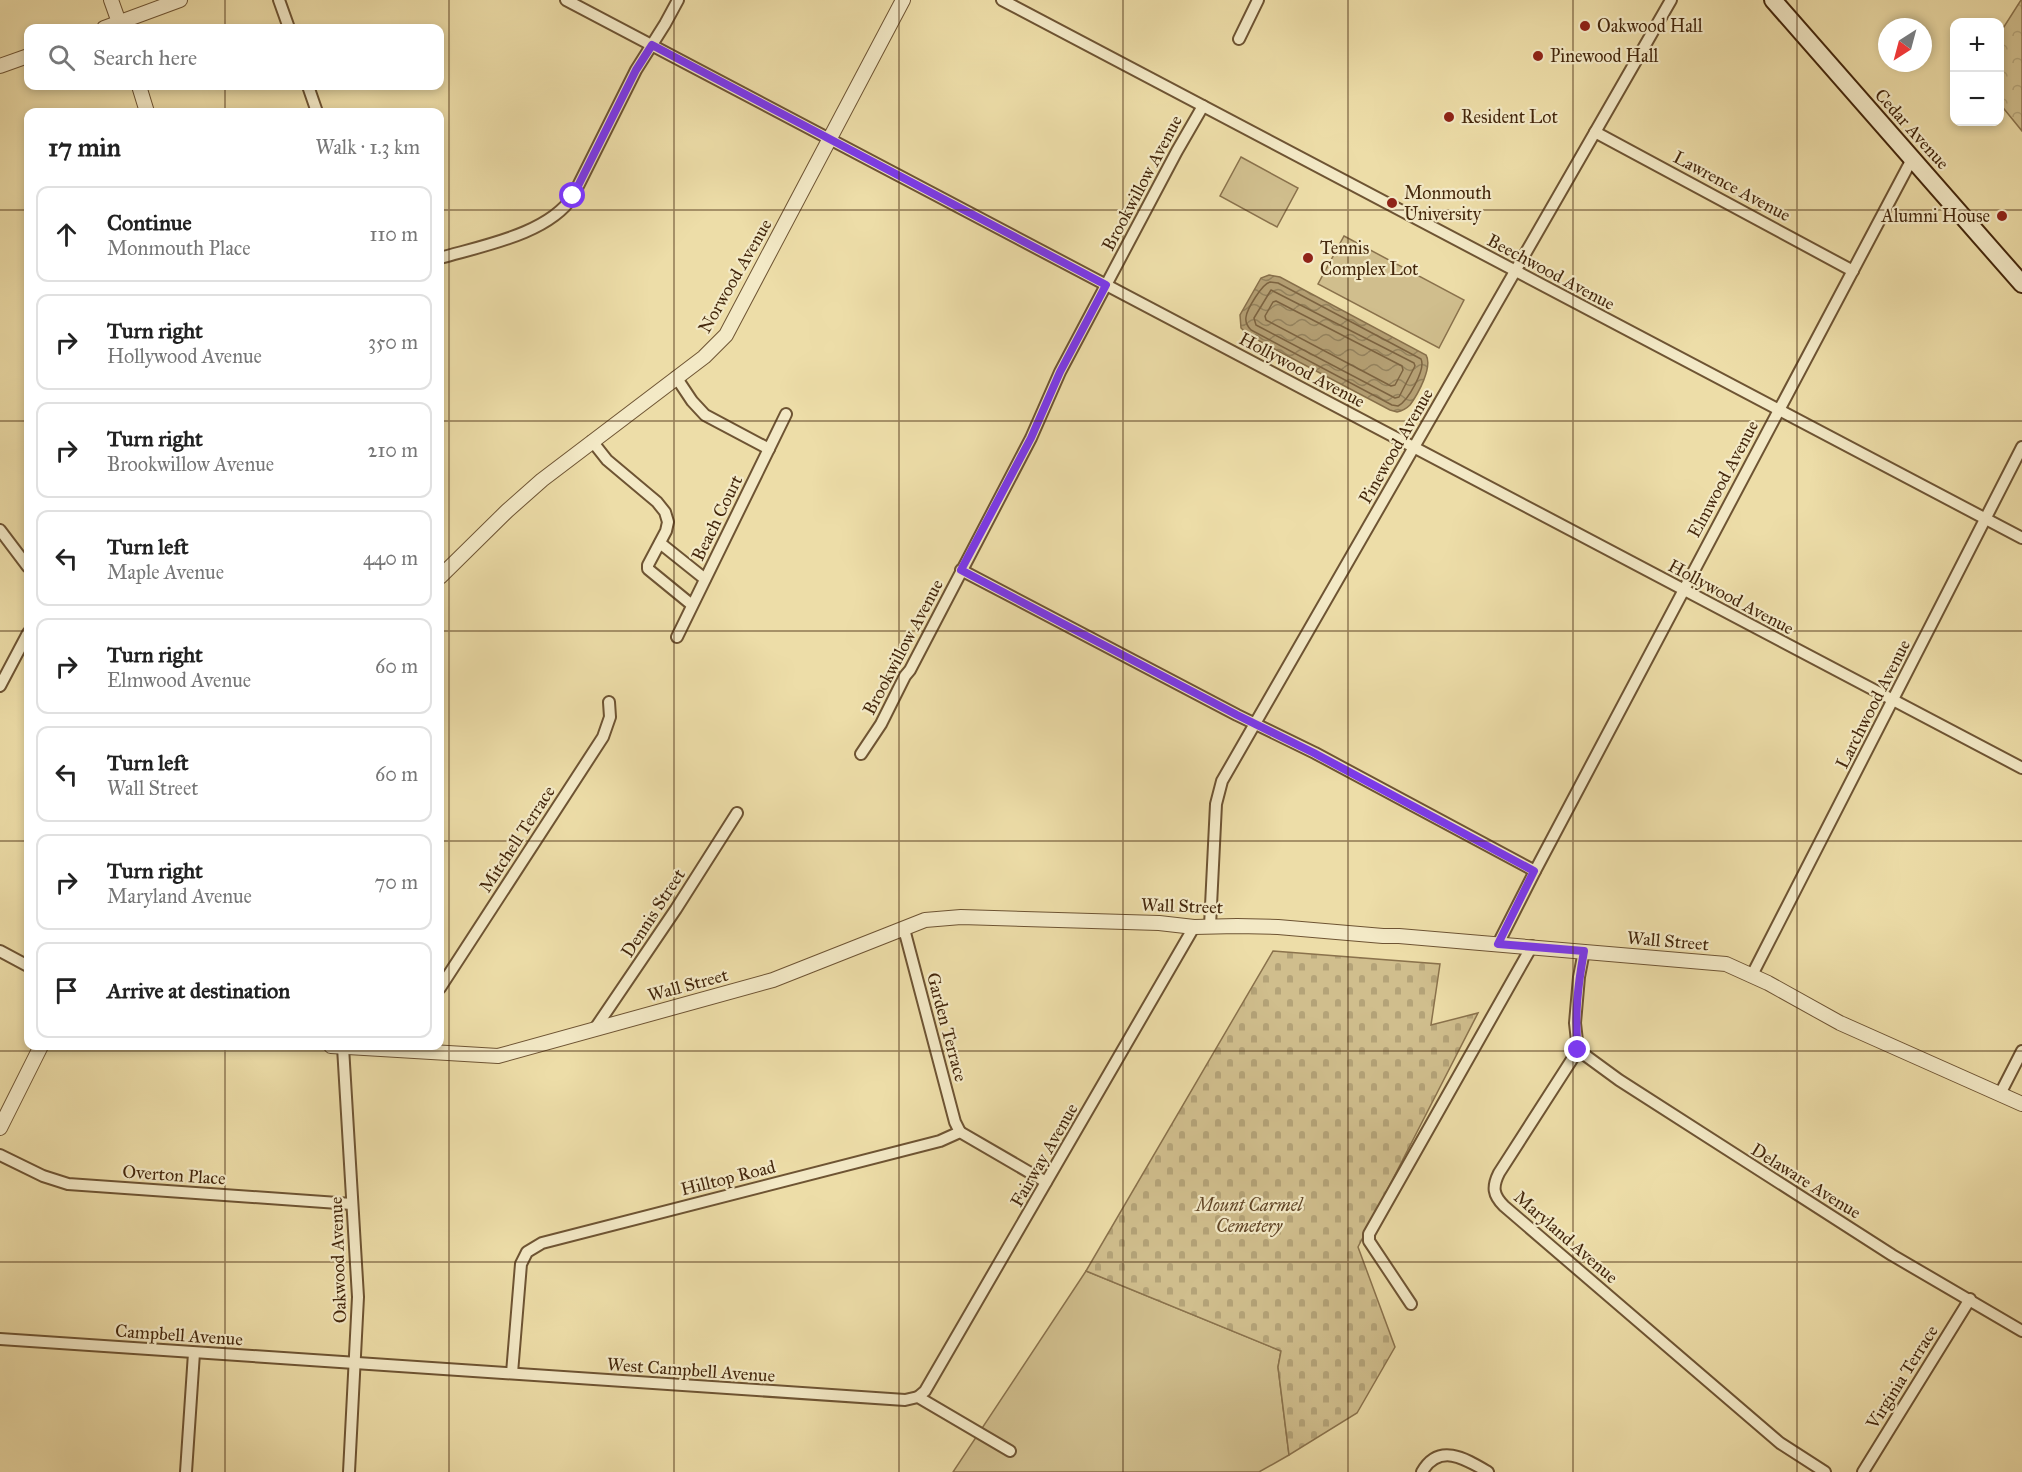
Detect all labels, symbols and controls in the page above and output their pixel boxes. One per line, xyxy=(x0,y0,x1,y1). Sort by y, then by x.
place label: Oakwood Hall xyxy=(1597,15,1703,37)
north arrow xyxy=(1878,18,1932,72)
map controls xyxy=(1950,18,2004,126)
button: + xyxy=(1950,18,2004,72)
marker: Oakwood Hall xyxy=(1578,19,1592,33)
search box xyxy=(24,24,444,90)
icon: search xyxy=(45,41,78,74)
text: Search here xyxy=(93,44,197,71)
place label: Pinewood Hall xyxy=(1550,45,1659,67)
marker: Pinewood Hall xyxy=(1531,49,1545,63)
button: − xyxy=(1950,72,2004,126)
street label: Cedar Avenue xyxy=(1870,84,1954,174)
place label: Resident Lot xyxy=(1461,106,1558,128)
marker: Resident Lot xyxy=(1442,110,1456,124)
street label: Brookwillow Avenue xyxy=(1097,111,1187,255)
text: 17 min xyxy=(48,131,121,163)
text: Walk · 1.3 km xyxy=(315,135,420,159)
street label: Lawrence Avenue xyxy=(1670,146,1794,226)
route start xyxy=(559,182,585,208)
place label: Monmouth University xyxy=(1404,182,1492,225)
marker: Monmouth University xyxy=(1385,196,1399,210)
place label: Alumni House xyxy=(1881,205,1990,227)
text: Continue xyxy=(107,209,192,236)
marker: Alumni House xyxy=(1995,209,2009,223)
street label: Norwood Avenue xyxy=(693,215,777,337)
icon: ahead xyxy=(50,218,83,251)
text: 110 m xyxy=(370,222,418,246)
street label: Beechwood Avenue xyxy=(1483,229,1619,315)
text: Monmouth Place xyxy=(107,236,251,260)
place label: Tennis Complex Lot xyxy=(1320,237,1419,280)
marker: Tennis Complex Lot xyxy=(1301,251,1315,265)
text: Turn right xyxy=(107,317,203,344)
icon: right xyxy=(50,326,83,359)
street label: Hollywood Avenue xyxy=(1235,328,1369,412)
text: 350 m xyxy=(368,330,418,354)
text: Hollywood Avenue xyxy=(107,344,262,368)
street label: Pinewood Avenue xyxy=(1354,384,1438,508)
street label: Elmwood Avenue xyxy=(1683,417,1763,541)
text: Turn right xyxy=(107,425,203,452)
icon: right xyxy=(50,434,83,467)
text: 210 m xyxy=(368,438,418,462)
text: Brookwillow Avenue xyxy=(107,452,274,476)
street label: Beach Court xyxy=(687,471,747,564)
text: Turn left xyxy=(107,533,189,560)
icon: left xyxy=(50,542,83,575)
text: 440 m xyxy=(363,546,418,570)
street label: Hollywood Avenue xyxy=(1664,555,1798,639)
text: Maple Avenue xyxy=(107,560,224,584)
street label: Brookwillow Avenue xyxy=(858,575,948,719)
street label: Larchwood Avenue xyxy=(1831,636,1915,772)
text: Turn right xyxy=(107,641,203,668)
icon: right xyxy=(50,650,83,683)
text: 60 m xyxy=(375,654,418,678)
text: Elmwood Avenue xyxy=(107,668,251,692)
text: Turn left xyxy=(107,749,189,776)
icon: left xyxy=(50,758,83,791)
text: 60 m xyxy=(375,762,418,786)
text: Wall Street xyxy=(107,776,198,800)
street label: Mitchell Terrace xyxy=(474,781,560,897)
text: Turn right xyxy=(107,857,203,884)
street label: Dennis Street xyxy=(616,864,690,961)
icon: right xyxy=(50,866,83,899)
text: 70 m xyxy=(375,870,418,894)
text: Maryland Avenue xyxy=(107,884,252,908)
street label: Wall Street xyxy=(1141,894,1224,918)
street label: Wall Street xyxy=(1626,926,1711,956)
street label: Wall Street xyxy=(645,964,731,1006)
street label: Garden Terrace xyxy=(922,970,972,1084)
icon: arrive xyxy=(50,974,83,1007)
text: Arrive at destination xyxy=(107,977,290,1004)
route end xyxy=(1564,1036,1590,1062)
street label: Fairway Avenue xyxy=(1005,1099,1083,1211)
street label: Delaware Avenue xyxy=(1747,1138,1865,1224)
street label: Hilltop Road xyxy=(678,1156,778,1200)
street label: Overton Place xyxy=(122,1160,226,1190)
street label: Maryland Avenue xyxy=(1510,1186,1622,1288)
park label: Mount Carmel Cemetery xyxy=(1194,1194,1304,1237)
street label: Oakwood Avenue xyxy=(325,1196,351,1324)
street label: Campbell Avenue xyxy=(114,1320,244,1350)
street label: Virginia Terrace xyxy=(1861,1321,1944,1434)
street label: West Campbell Avenue xyxy=(606,1353,776,1387)

